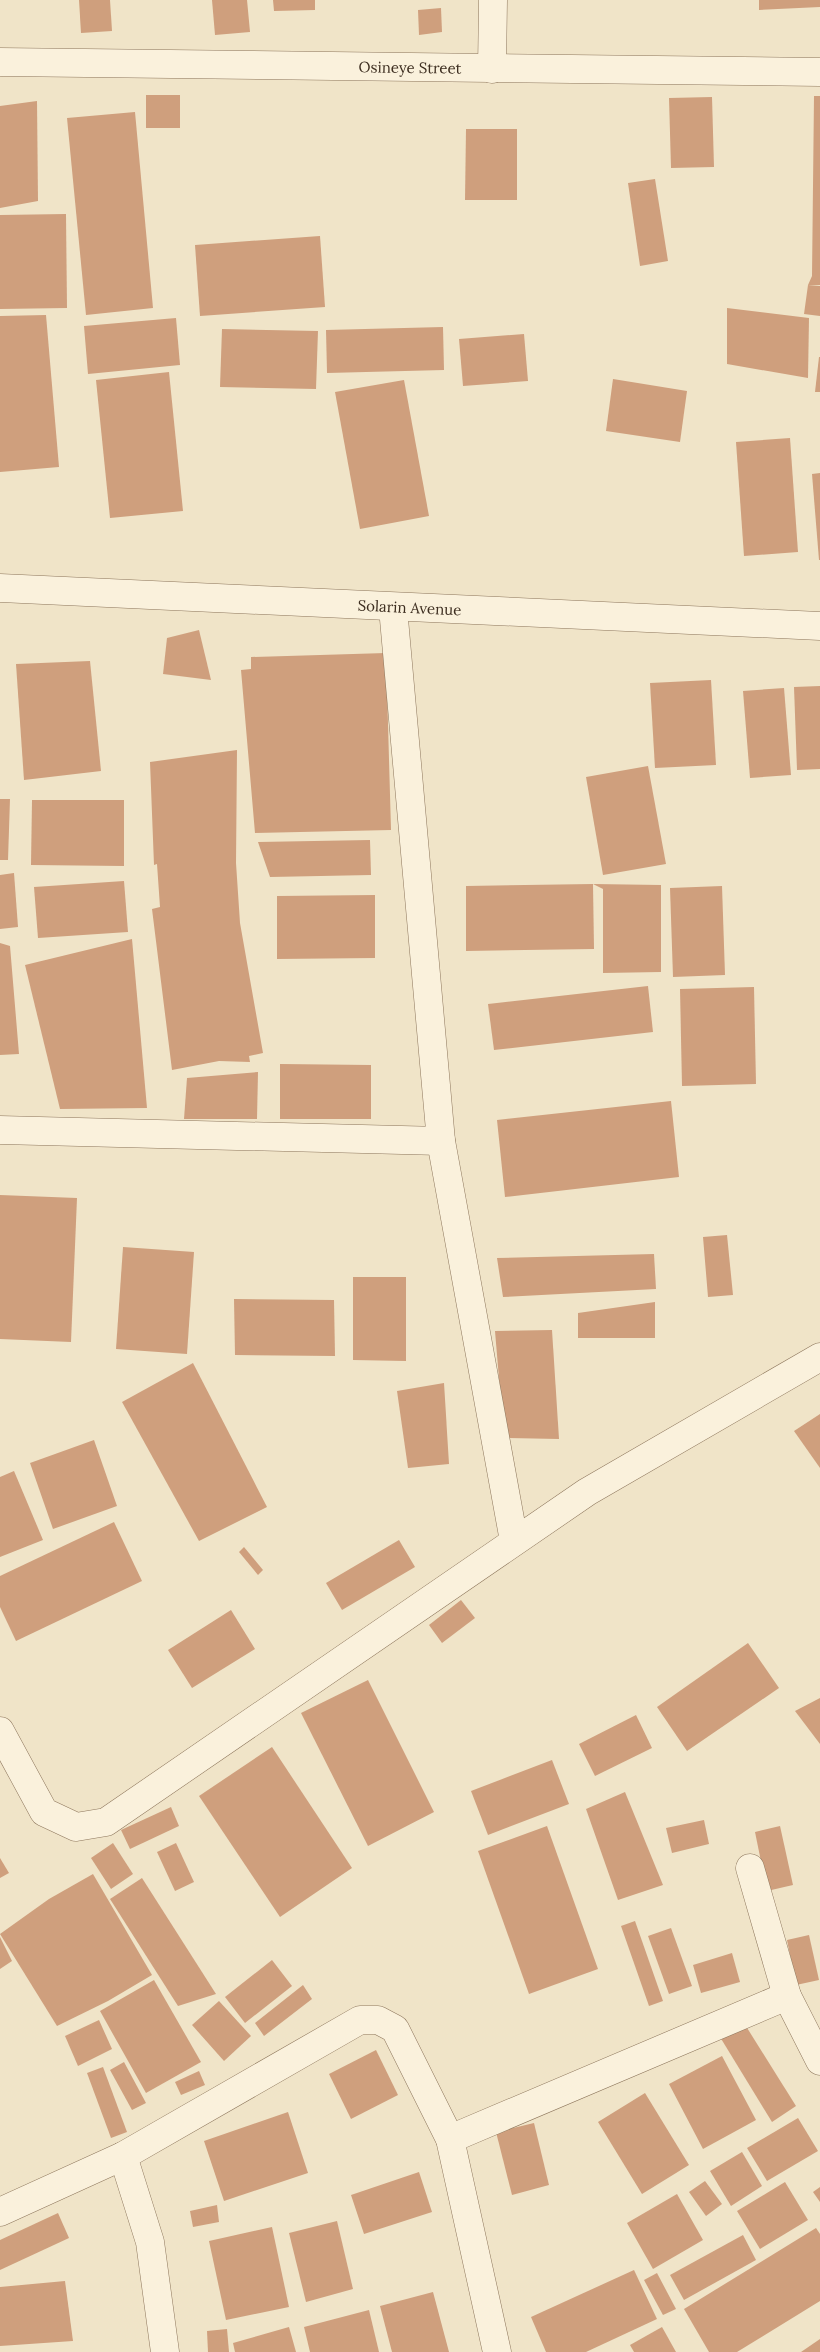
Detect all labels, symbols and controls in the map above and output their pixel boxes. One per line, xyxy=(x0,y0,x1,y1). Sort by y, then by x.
street label: Osineye Street xyxy=(359,57,462,77)
street label: Solarin Avenue xyxy=(357,595,462,619)

